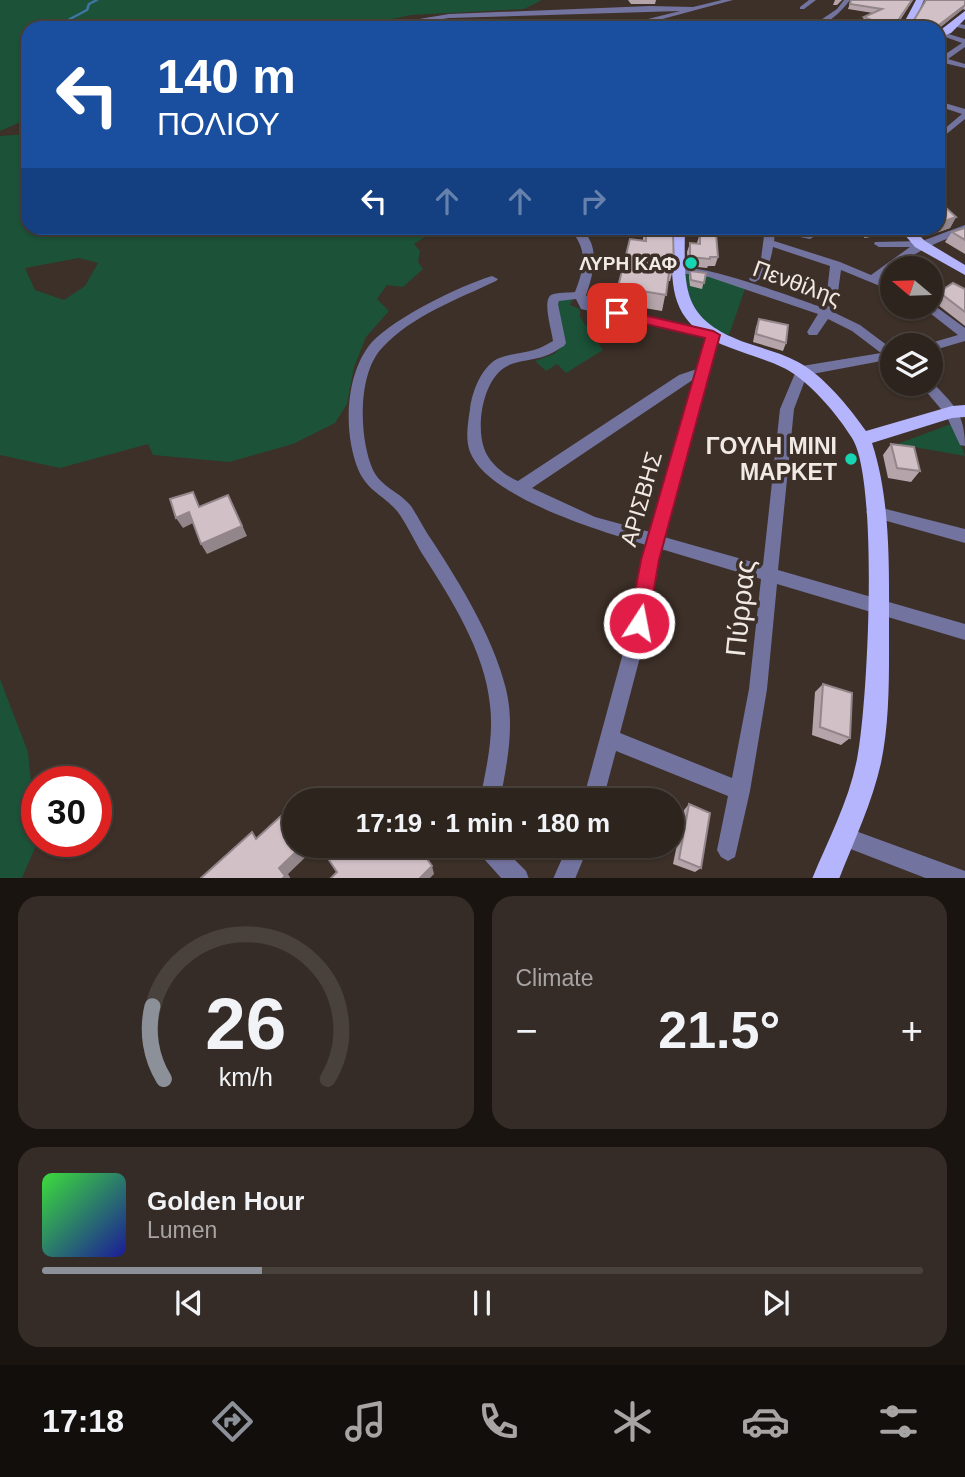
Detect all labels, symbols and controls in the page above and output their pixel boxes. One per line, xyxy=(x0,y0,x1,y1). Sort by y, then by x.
icon: left xyxy=(42,49,133,140)
text: 140 m xyxy=(157,49,296,103)
text: ΠΟΛΙΟΥ xyxy=(157,106,280,142)
icon: left xyxy=(355,182,393,220)
icon: ahead xyxy=(428,182,466,220)
icon: ahead xyxy=(501,182,539,220)
icon: right xyxy=(574,182,612,220)
place label: ΛΥΡΗ ΚΑΦ xyxy=(579,253,677,274)
marker: ΛΥΡΗ ΚΑΦ xyxy=(683,255,699,271)
street label: Πενθίλης xyxy=(749,255,845,311)
north arrow xyxy=(880,256,943,318)
map controls xyxy=(880,256,943,396)
pin xyxy=(587,283,647,343)
icon: arrive xyxy=(598,294,636,332)
button: layers xyxy=(880,333,943,396)
place label: ΓΟΥΛΗ ΜΙΝΙ ΜΑΡΚΕΤ xyxy=(706,433,837,485)
street label: ΑΡΙΣΒΗΣ xyxy=(615,449,667,549)
marker: ΓΟΥΛΗ ΜΙΝΙ ΜΑΡΚΕΤ xyxy=(843,451,859,467)
street label: Πύρρας xyxy=(720,558,761,658)
position arrow xyxy=(602,586,676,660)
speed limit sign: 30 xyxy=(21,766,112,857)
text: 17:19 · 1 min · 180 m xyxy=(356,808,610,838)
text: Climate xyxy=(516,965,593,991)
text: 26 xyxy=(205,983,286,1064)
text: 21.5° xyxy=(658,1001,780,1059)
text: − xyxy=(516,1010,538,1052)
text: + xyxy=(901,1010,923,1052)
text: km/h xyxy=(219,1062,273,1090)
text: Golden Hour xyxy=(147,1186,304,1216)
text: Lumen xyxy=(147,1217,217,1243)
icon: previous xyxy=(170,1284,208,1322)
icon: pause xyxy=(463,1284,501,1322)
icon: next xyxy=(757,1284,795,1322)
icon: directions xyxy=(208,1397,257,1446)
icon: music xyxy=(341,1397,390,1446)
icon: phone xyxy=(474,1397,523,1446)
icon: climate xyxy=(608,1397,657,1446)
icon: car xyxy=(741,1397,790,1446)
icon: filters xyxy=(874,1397,923,1446)
text: 17:18 xyxy=(42,1403,124,1439)

